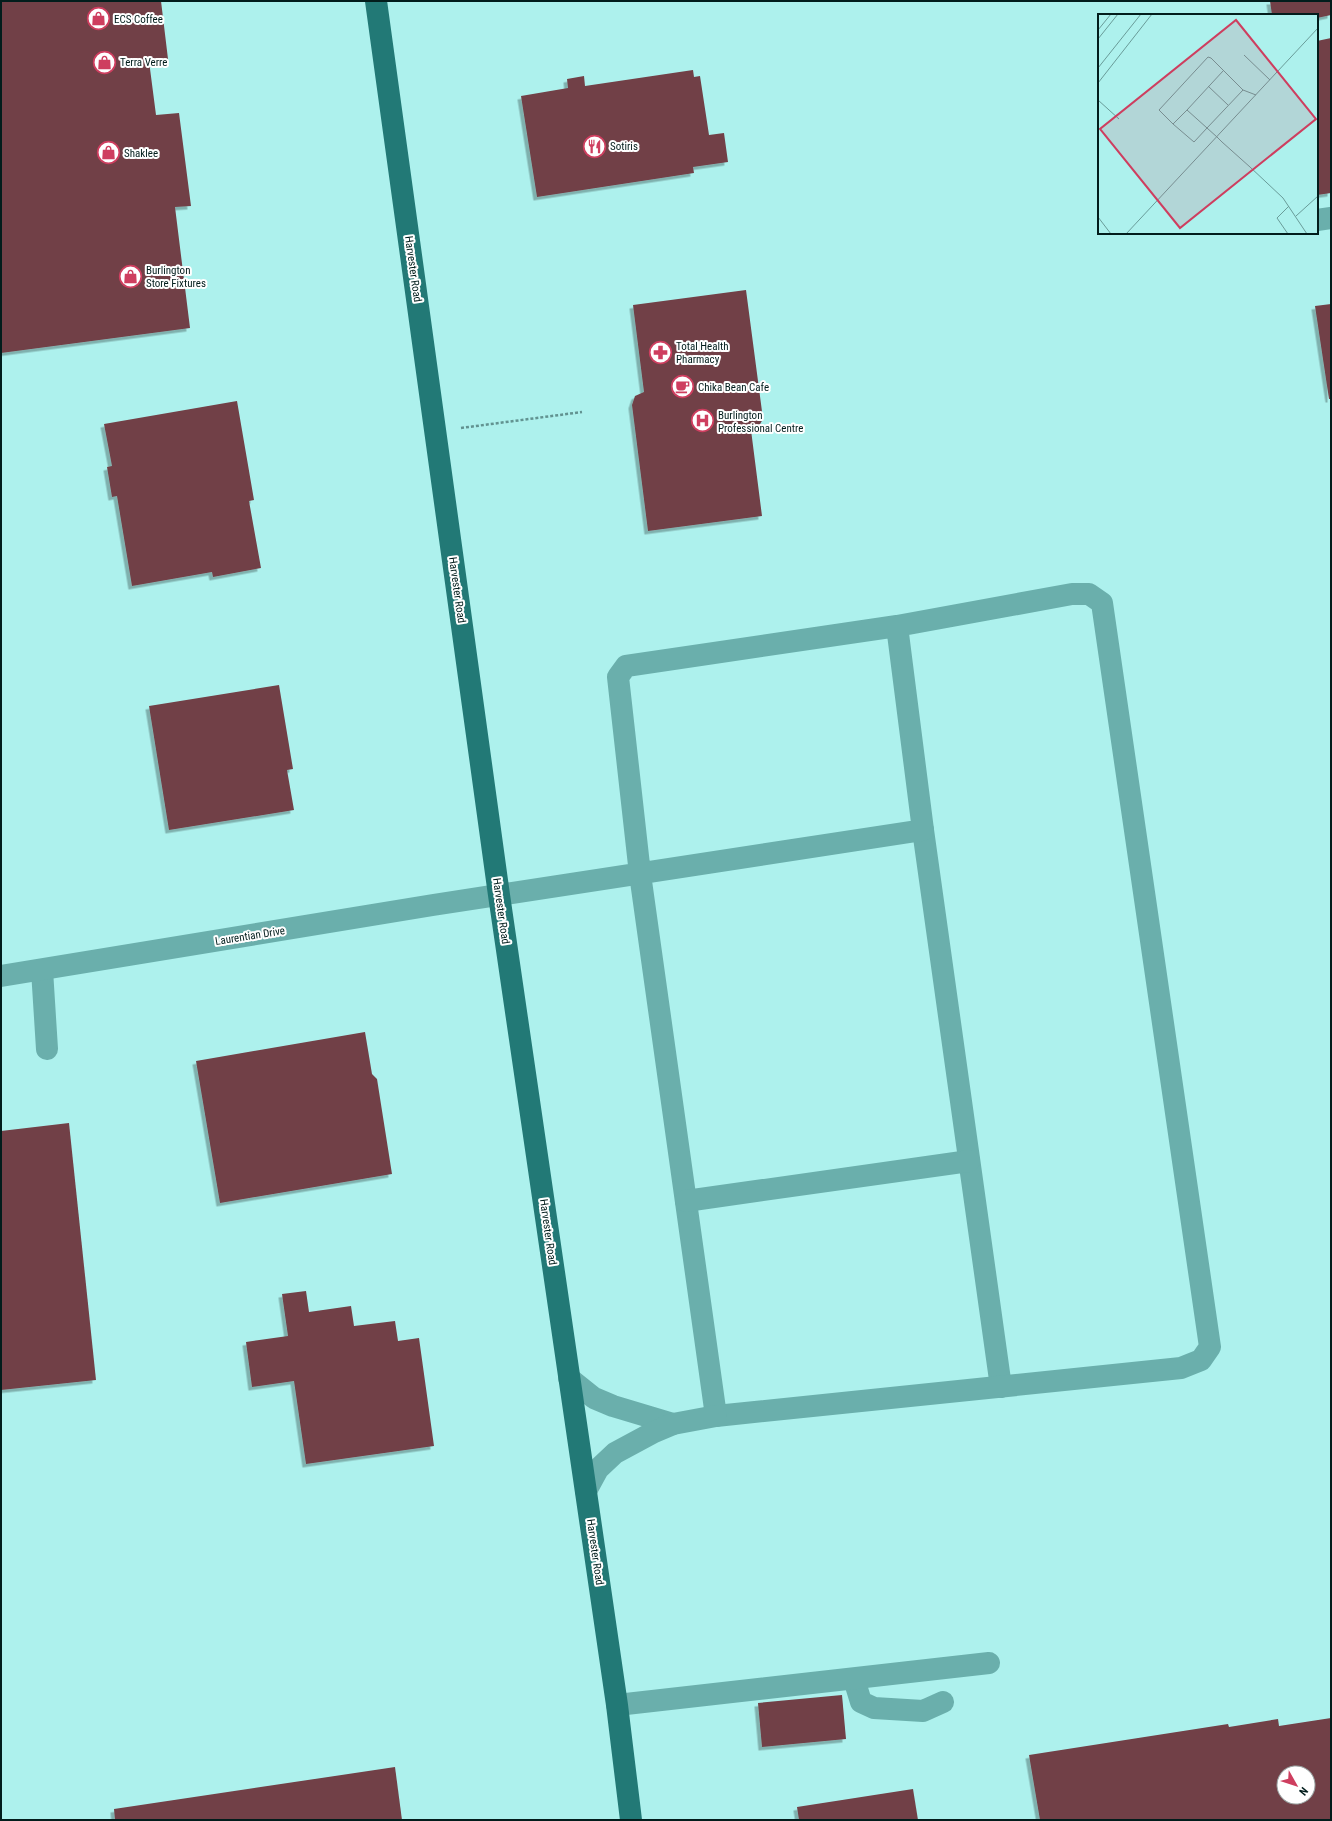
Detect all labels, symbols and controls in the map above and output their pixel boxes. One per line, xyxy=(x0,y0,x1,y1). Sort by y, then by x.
shop icon: ECS Coffee xyxy=(86,6,112,32)
place label: ECS Coffee xyxy=(114,13,163,26)
inset map xyxy=(1098,14,1318,234)
shop icon: Terra Verre xyxy=(91,49,117,75)
place label: Terra Verre xyxy=(120,56,167,69)
restaurant icon: Sotiris xyxy=(581,133,607,159)
shop icon: Shaklee xyxy=(95,140,121,166)
place label: Sotiris xyxy=(610,140,638,153)
place label: Shaklee xyxy=(124,147,158,160)
street label: Harvester Road xyxy=(402,235,424,303)
shop icon: Burlington Store Fixtures xyxy=(118,263,144,289)
place label: Burlington Store Fixtures xyxy=(146,264,206,290)
pharmacy icon: Total Health Pharmacy xyxy=(647,339,673,365)
place label: Total Health Pharmacy xyxy=(676,340,729,366)
cafe icon: Chika Bean Cafe xyxy=(669,374,695,400)
place label: Chika Bean Cafe xyxy=(698,381,769,394)
hospital icon: Burlington Professional Centre xyxy=(689,408,715,434)
place label: Burlington Professional Centre xyxy=(718,409,803,435)
street label: Harvester Road xyxy=(446,556,468,624)
street label: Harvester Road xyxy=(490,877,512,945)
street label: Laurentian Drive xyxy=(214,924,286,948)
street label: Harvester Road xyxy=(537,1198,559,1266)
street label: Harvester Road xyxy=(584,1518,606,1586)
north arrow xyxy=(1276,1765,1316,1805)
text: N xyxy=(1296,1784,1311,1798)

